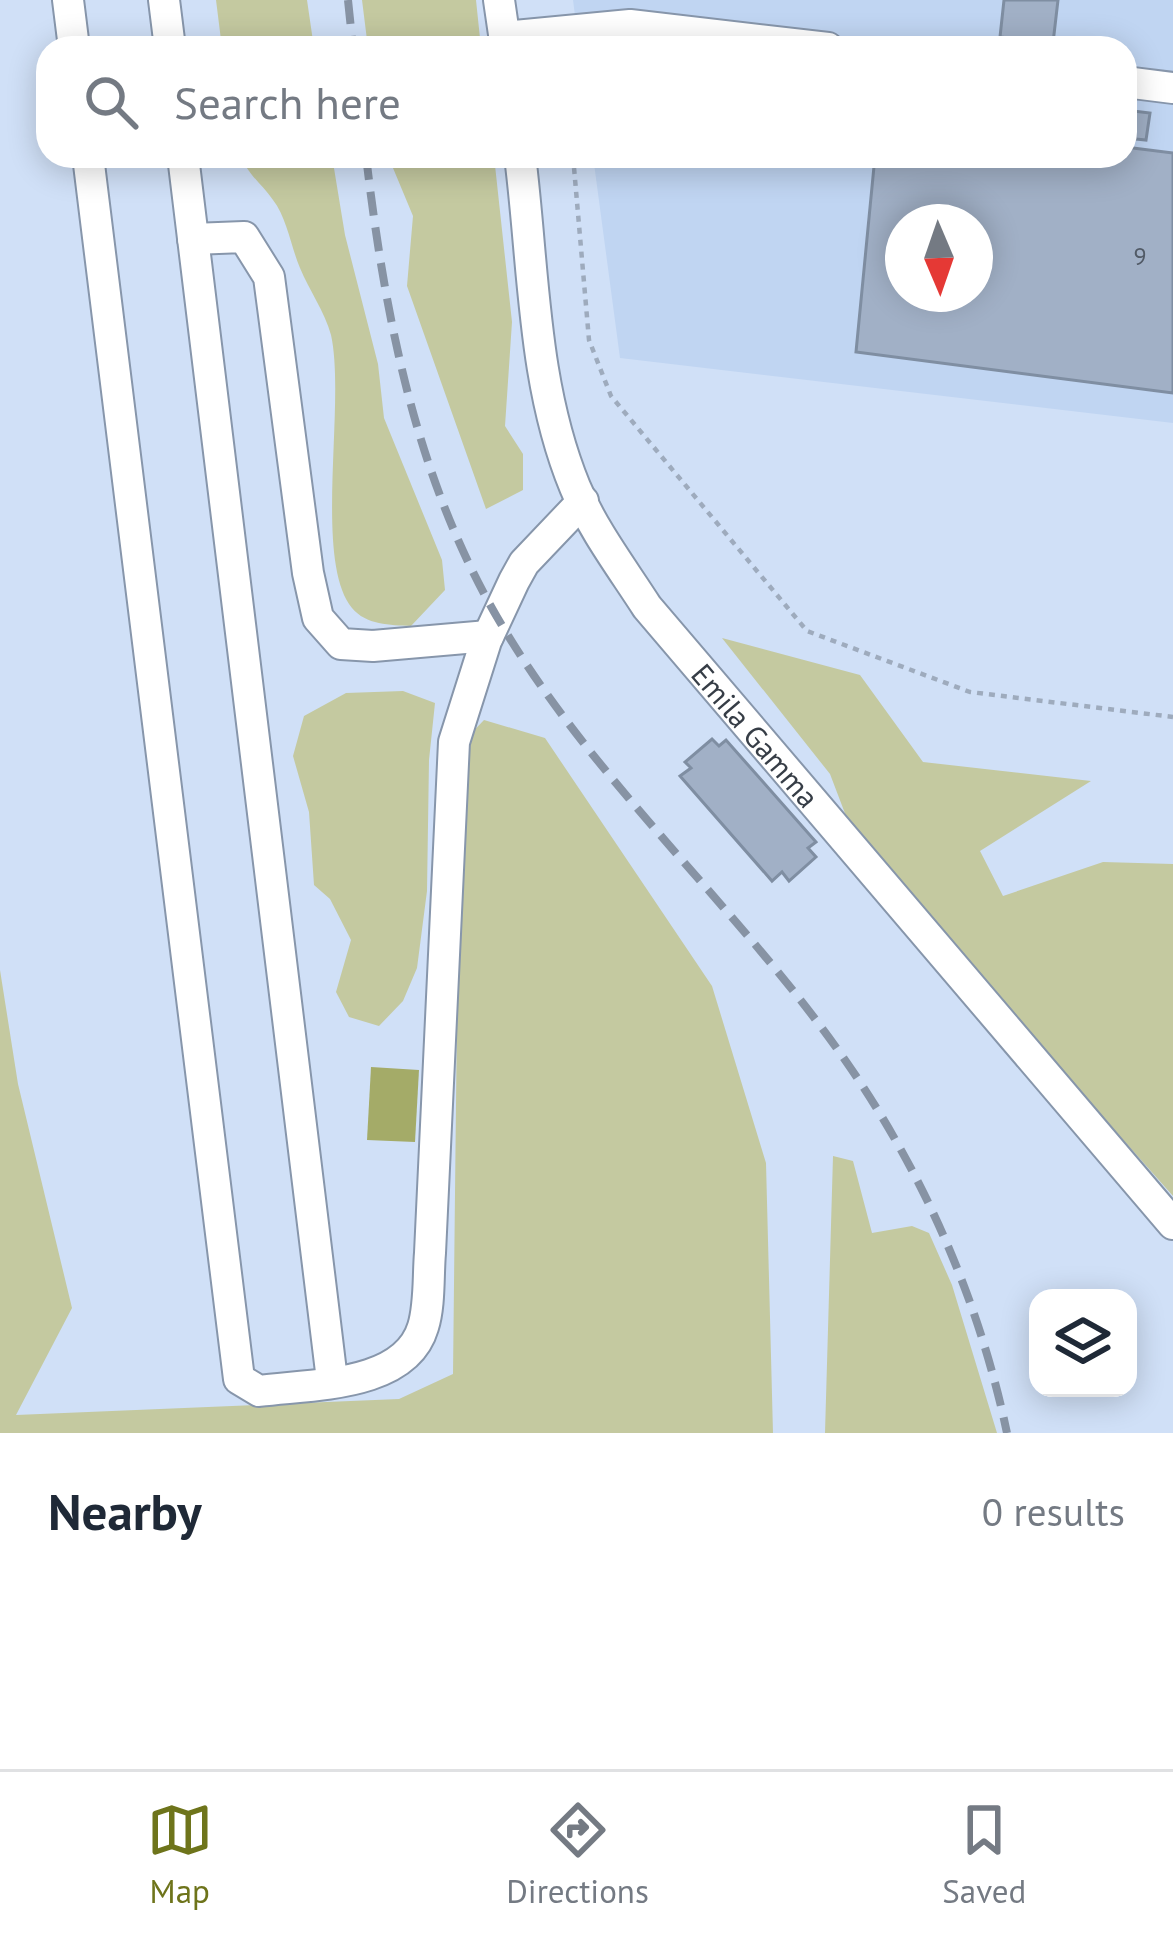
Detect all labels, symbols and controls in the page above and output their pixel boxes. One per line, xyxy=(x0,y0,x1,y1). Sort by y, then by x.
search box xyxy=(36,36,1137,168)
icon: search xyxy=(78,69,144,135)
text: Search here xyxy=(174,73,401,131)
north arrow xyxy=(885,204,993,312)
house number: 9 xyxy=(1133,240,1147,271)
street label: Emila Gamma xyxy=(684,655,828,815)
map controls xyxy=(1029,1289,1137,1397)
button: layers xyxy=(1029,1289,1137,1397)
text: Nearby xyxy=(48,1478,202,1544)
text: 0 results xyxy=(982,1486,1125,1537)
tab: Map xyxy=(147,1797,213,1912)
tab: Directions xyxy=(506,1797,649,1912)
tab: Saved xyxy=(942,1797,1026,1912)

